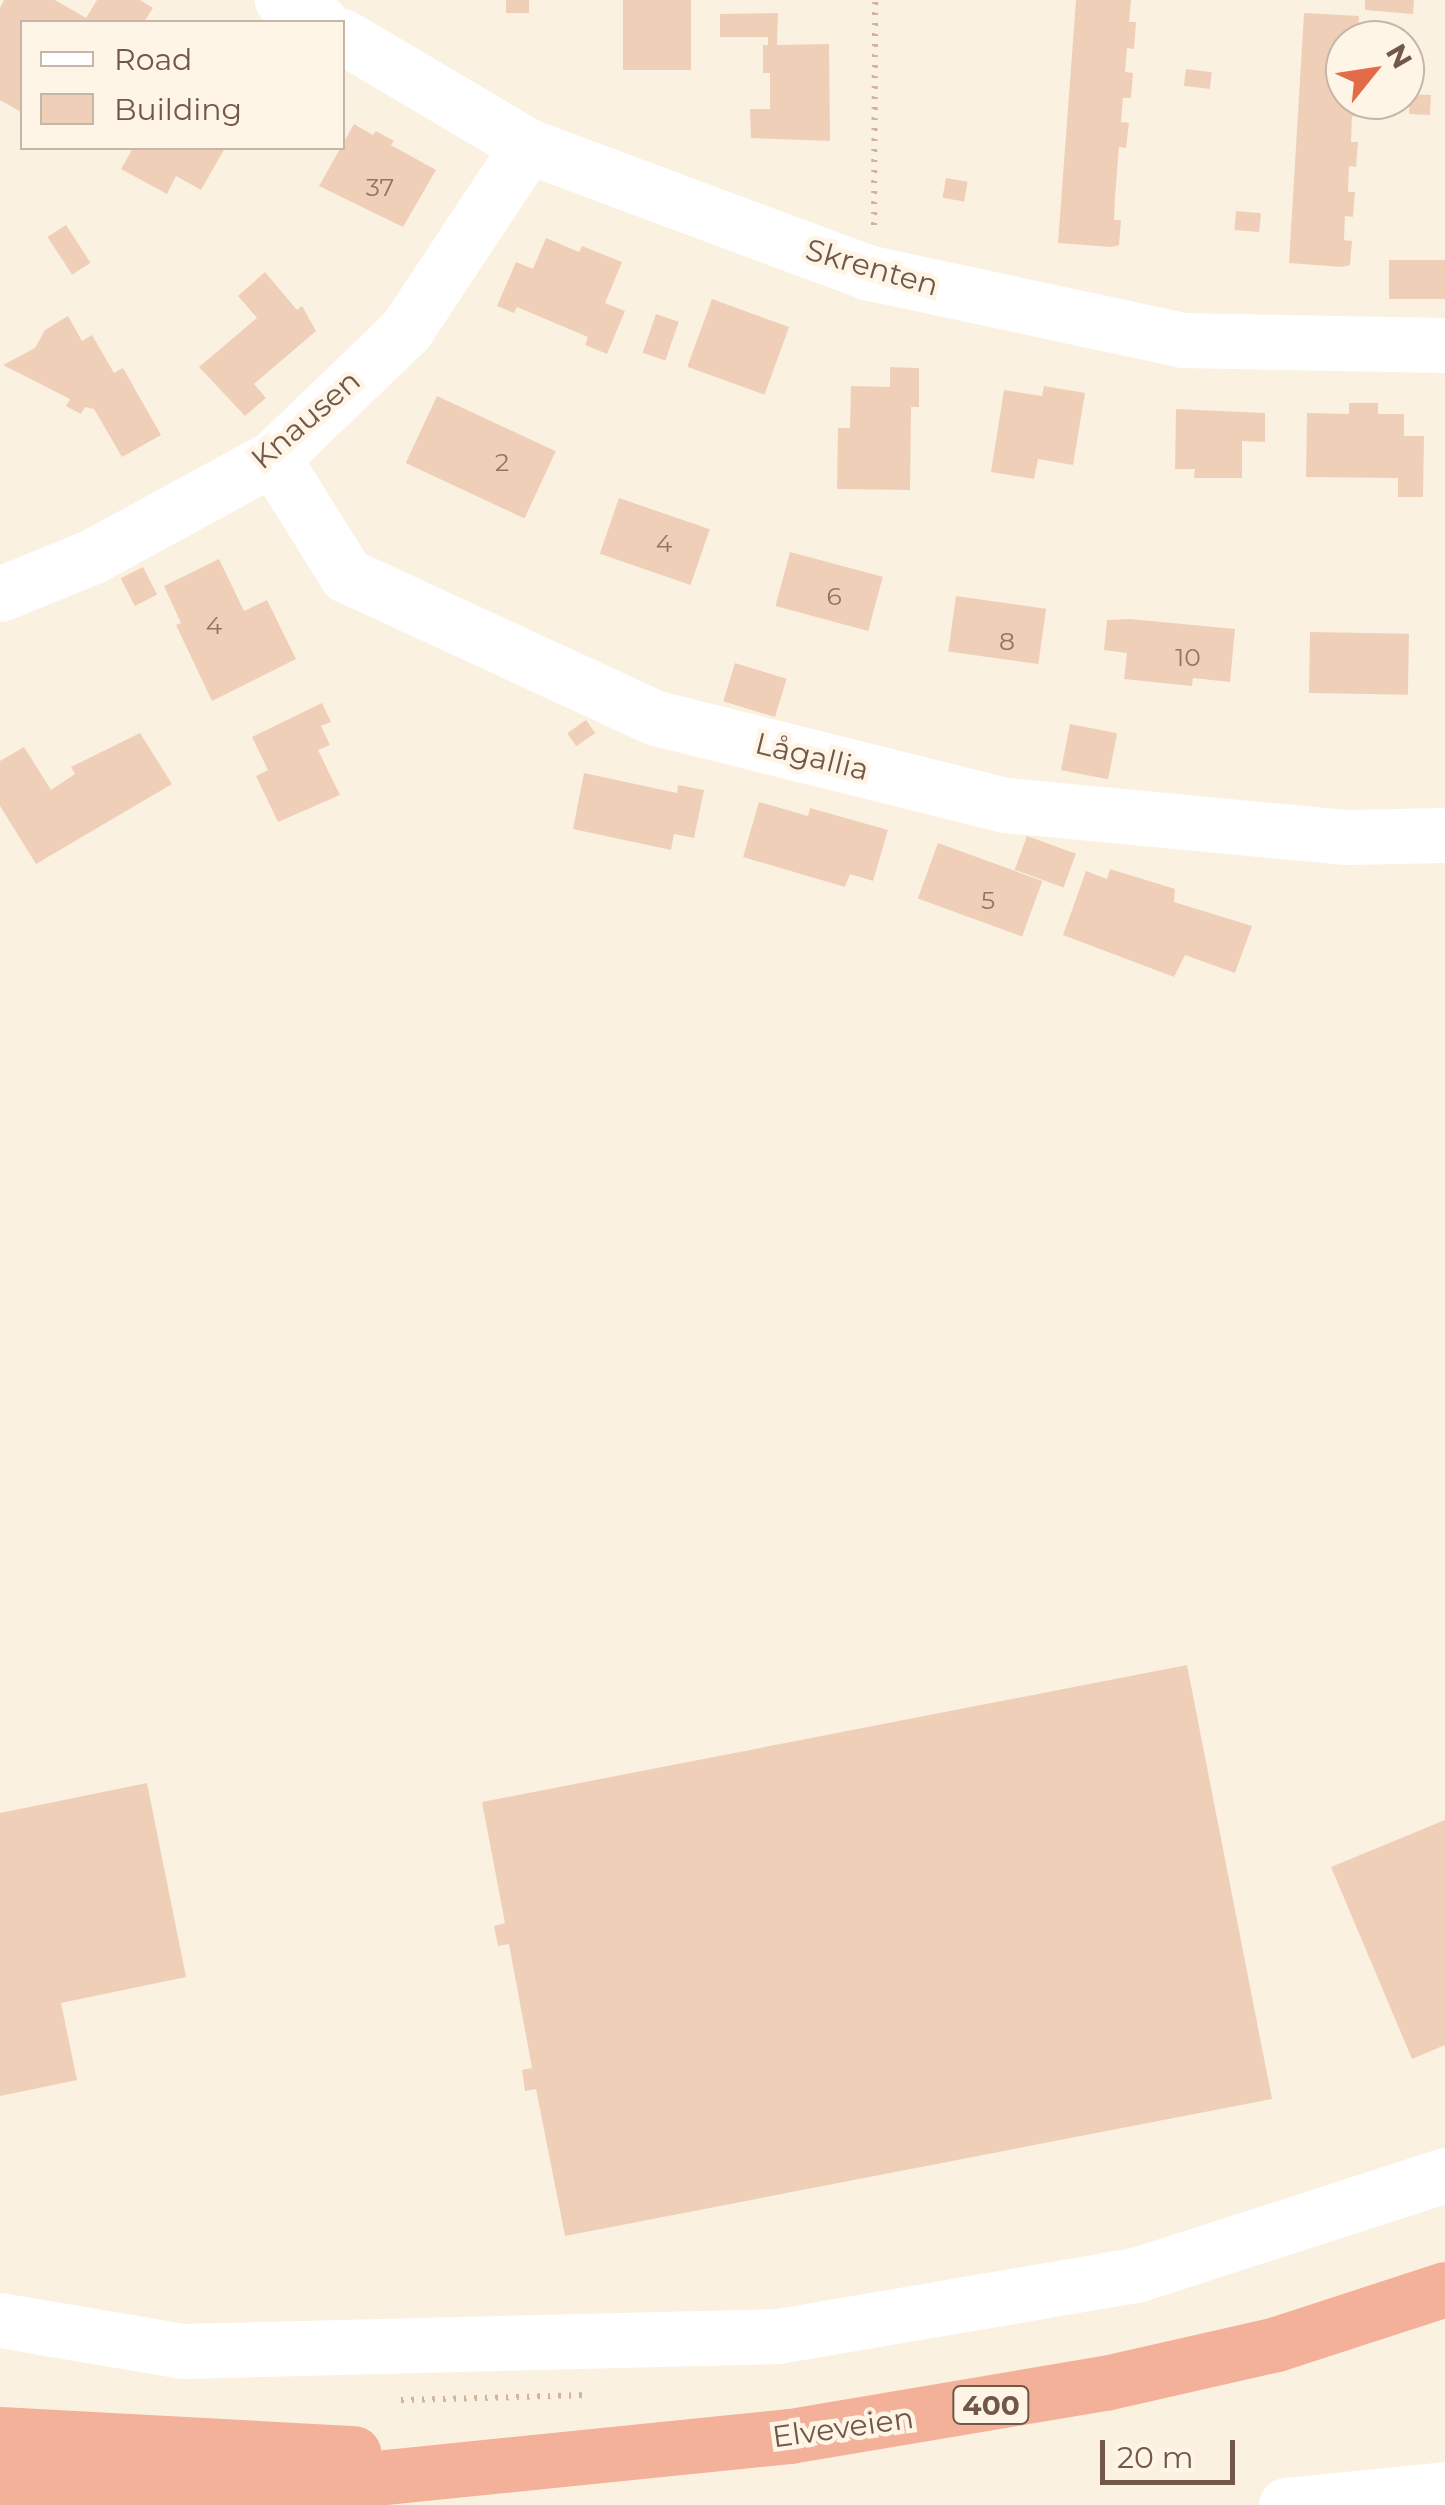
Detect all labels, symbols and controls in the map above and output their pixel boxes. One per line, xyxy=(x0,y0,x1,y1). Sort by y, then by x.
legend xyxy=(20,20,345,150)
north arrow xyxy=(1325,20,1425,120)
text: N xyxy=(1379,38,1420,74)
text: Road xyxy=(114,41,192,78)
text: Building xyxy=(114,91,242,128)
house number: 37 xyxy=(366,172,394,202)
street label: Skrenten xyxy=(802,232,942,304)
street label: Knausen xyxy=(244,363,368,477)
house number: 2 xyxy=(495,447,509,477)
house number: 4 xyxy=(656,528,672,558)
house number: 6 xyxy=(826,581,842,611)
house number: 4 xyxy=(206,610,222,640)
house number: 8 xyxy=(999,626,1015,656)
house number: 10 xyxy=(1175,642,1201,672)
street label: Lågallia xyxy=(752,726,872,788)
house number: 5 xyxy=(981,885,995,915)
road number: 400 xyxy=(951,2382,1031,2428)
street label: Elveveien xyxy=(770,2400,916,2456)
scale bar xyxy=(1105,2420,1240,2482)
text: 20 m xyxy=(1117,2439,1194,2476)

